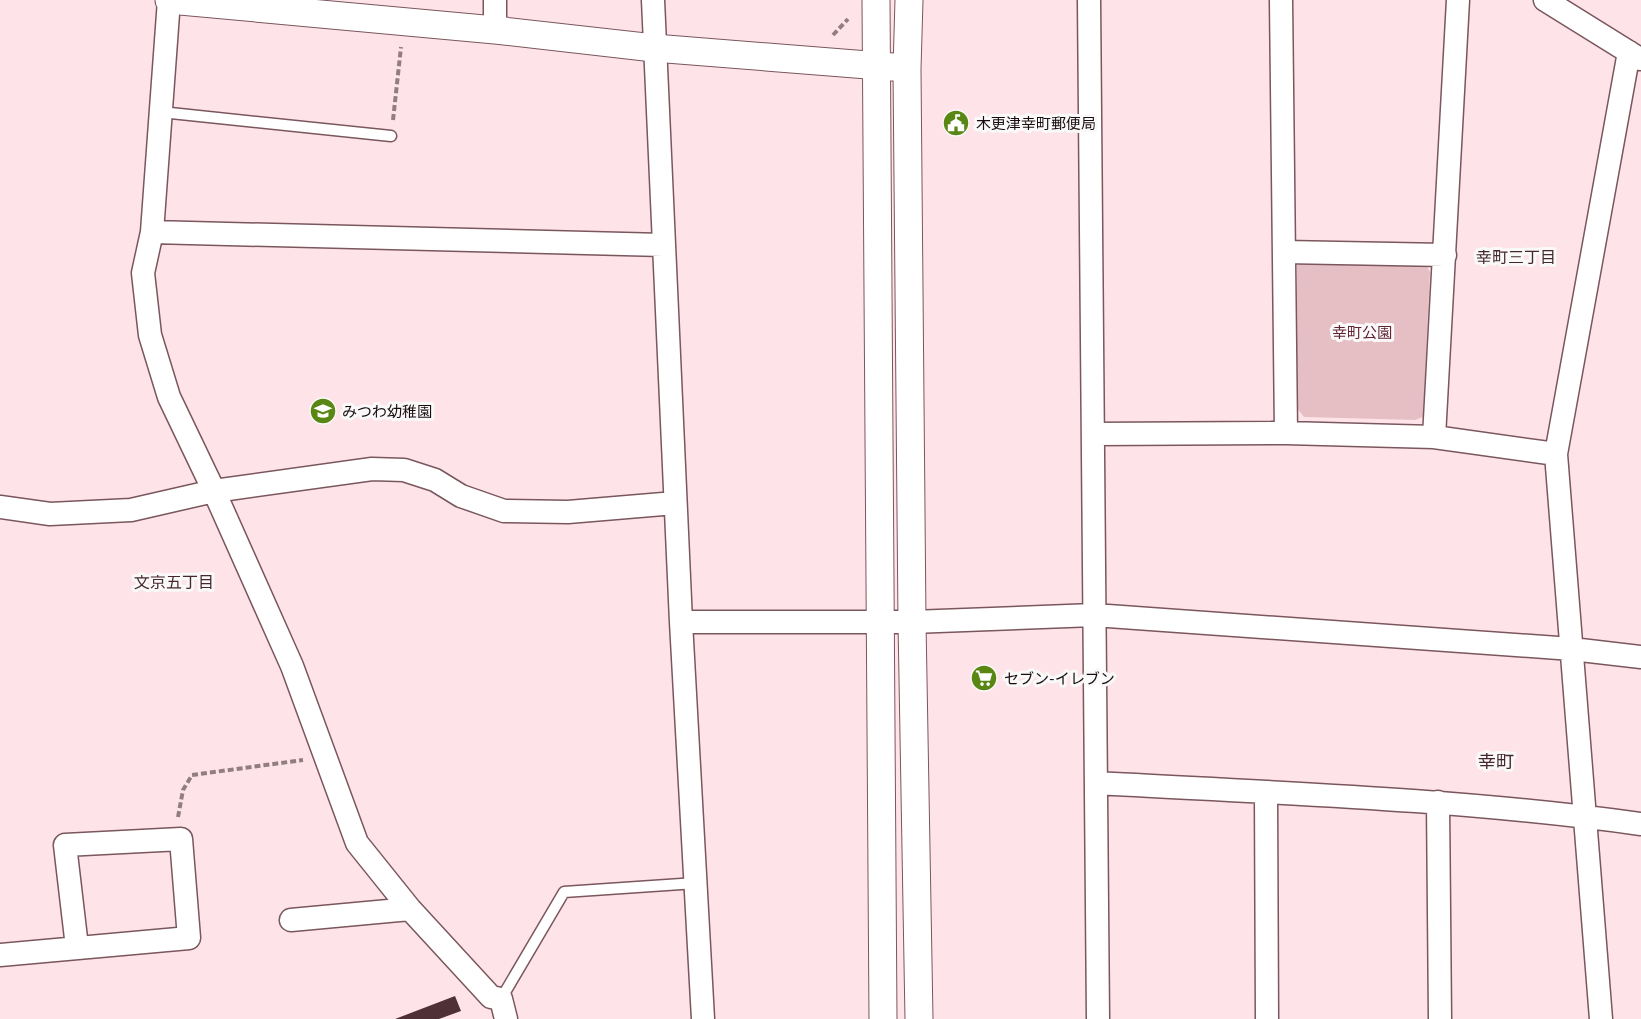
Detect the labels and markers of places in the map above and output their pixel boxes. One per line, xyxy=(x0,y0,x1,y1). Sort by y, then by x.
public building icon: 木更津幸町郵便局 xyxy=(941,108,971,138)
place label: 木更津幸町郵便局 xyxy=(976,115,1096,132)
school or university icon: みつわ幼稚園 xyxy=(308,396,338,426)
place label: みつわ幼稚園 xyxy=(342,403,432,420)
supermarket icon: セブン-イレブン xyxy=(969,663,999,693)
place label: セブン-イレブン xyxy=(1004,670,1115,687)

